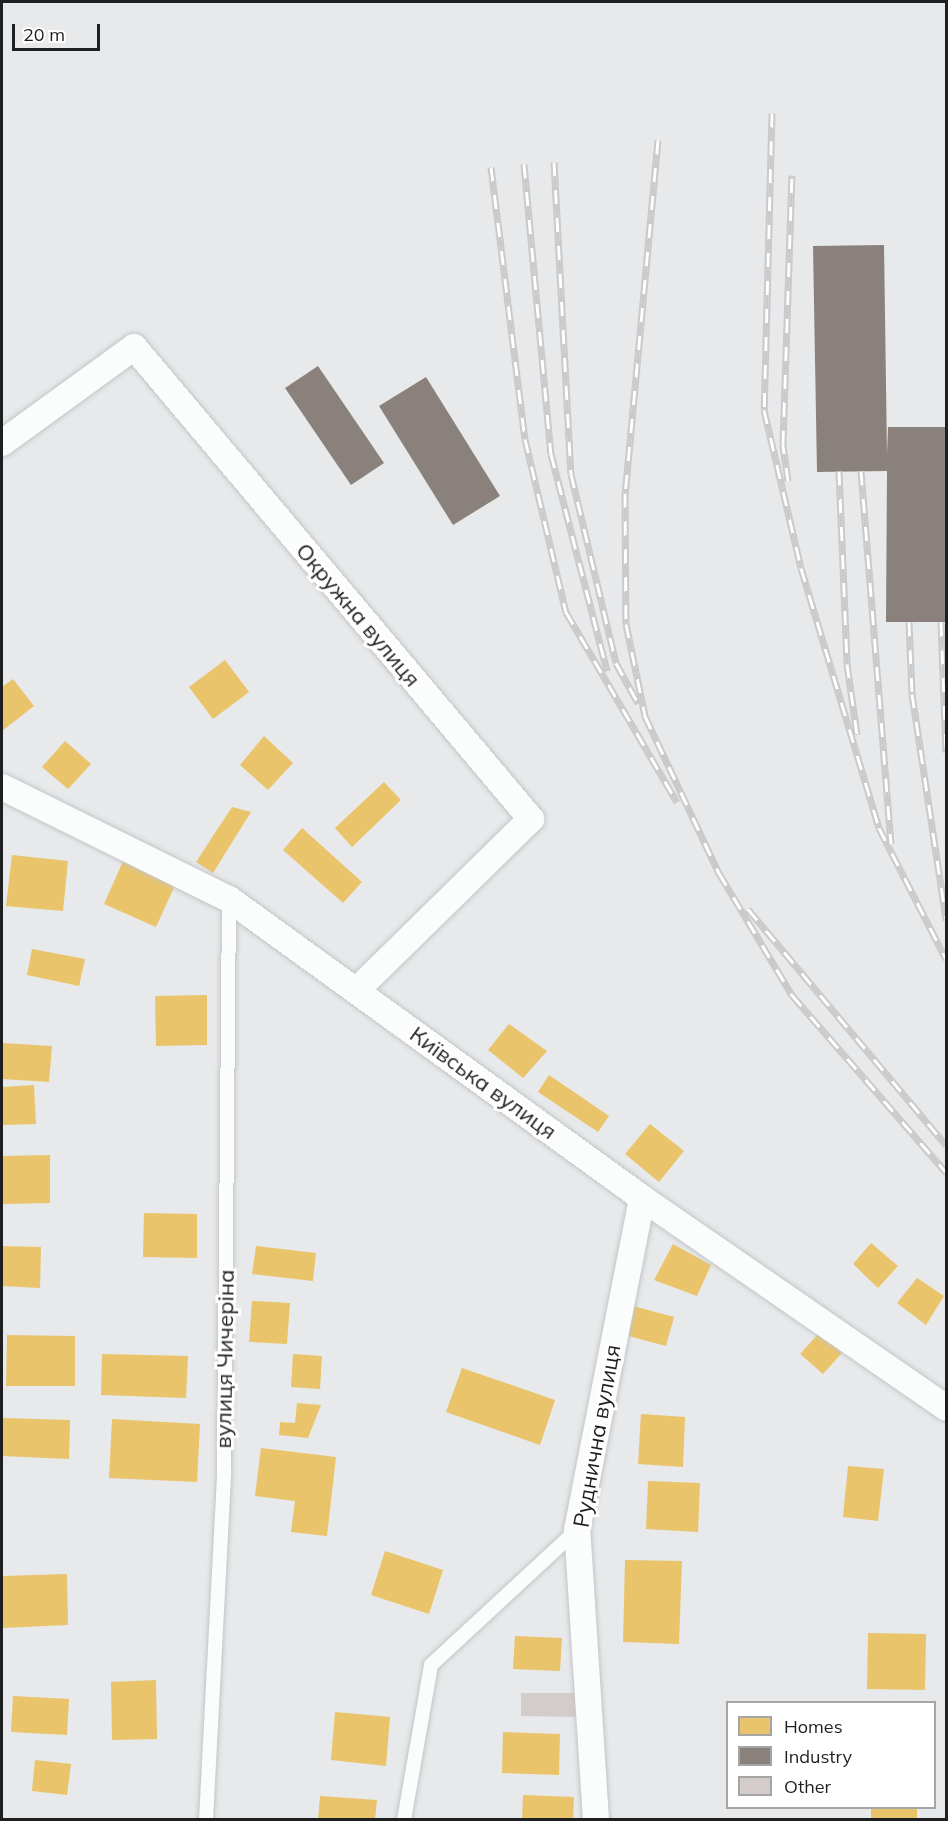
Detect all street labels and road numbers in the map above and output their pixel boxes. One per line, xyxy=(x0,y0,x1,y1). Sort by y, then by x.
street label: Окружна вулиця xyxy=(290,538,426,692)
street label: Київська вулиця xyxy=(405,1021,561,1145)
street label: вулиця Чичеріна xyxy=(210,1269,240,1449)
street label: Руднична вулиця xyxy=(568,1342,626,1530)

